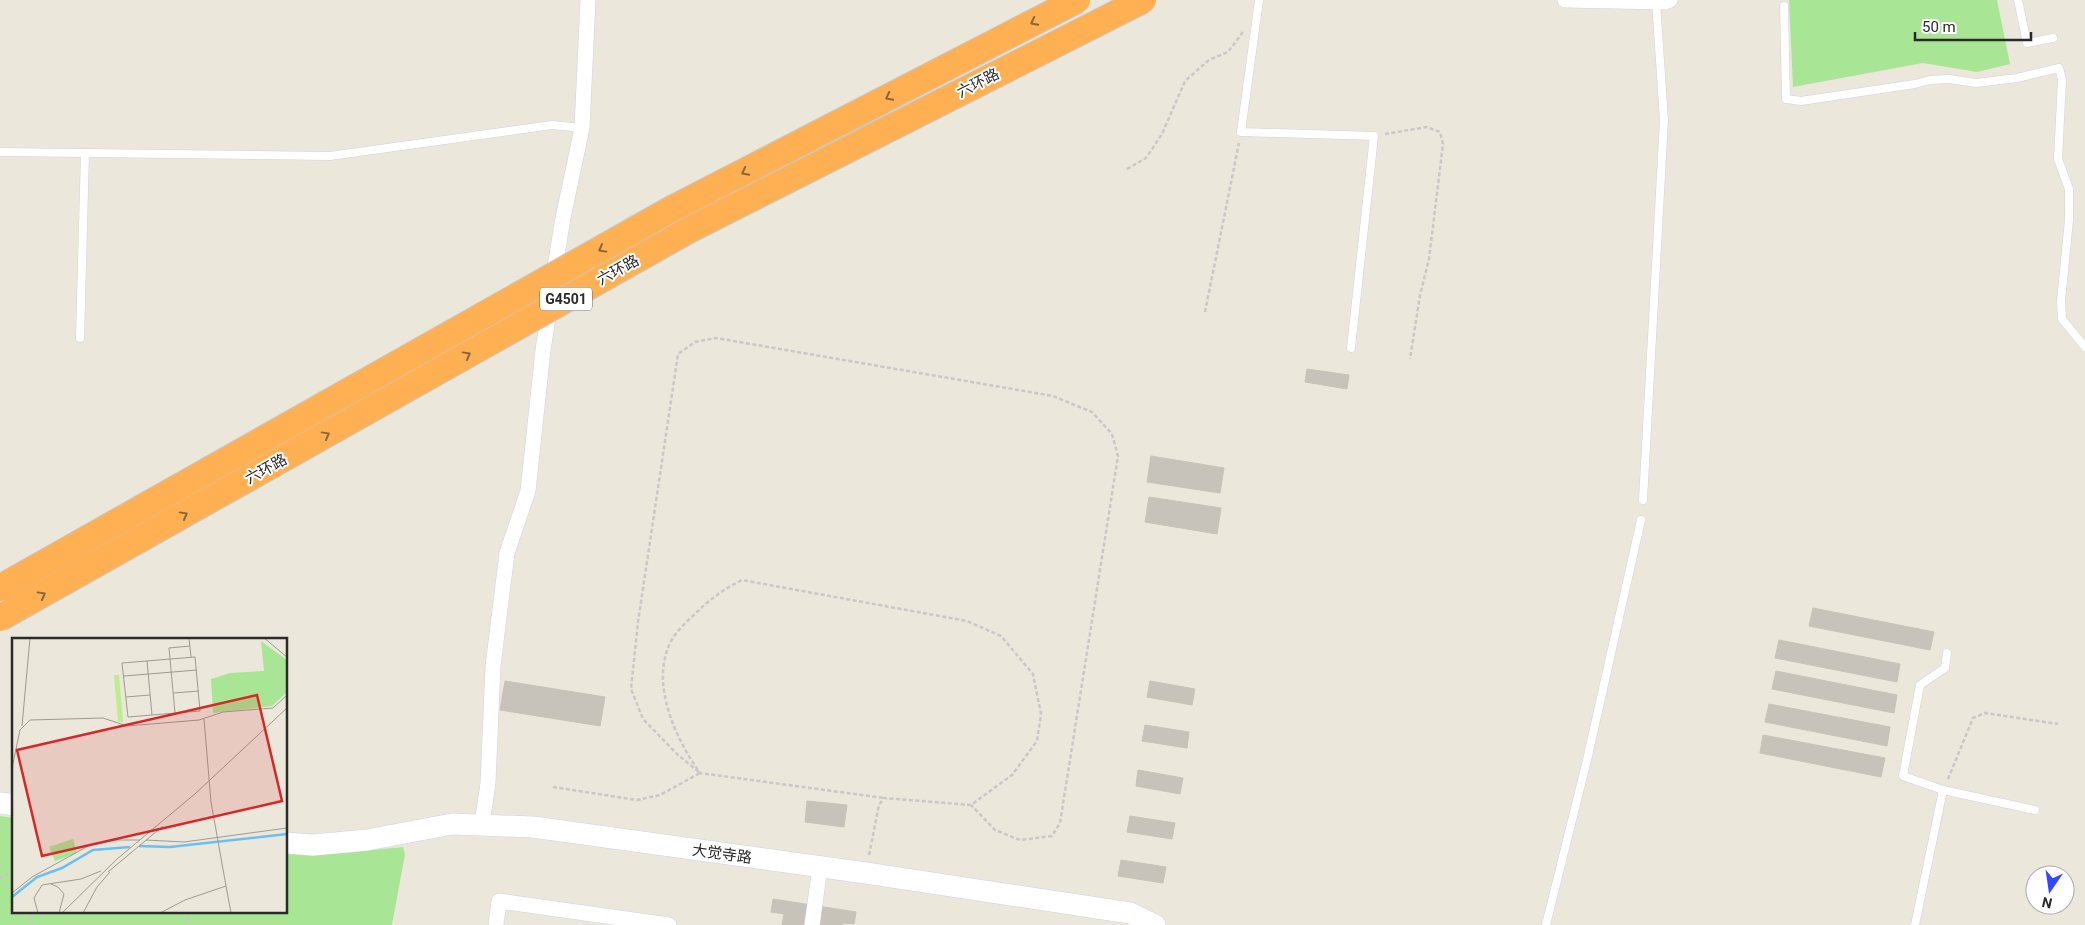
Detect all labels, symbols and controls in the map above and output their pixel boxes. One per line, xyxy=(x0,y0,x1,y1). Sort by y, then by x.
scale bar xyxy=(1915,10,2031,42)
one-way arrow xyxy=(1030,16,1039,26)
text: 50 m xyxy=(1922,18,1956,36)
street label: 六环路 xyxy=(954,65,1002,101)
one-way arrow xyxy=(886,91,895,101)
one-way arrow xyxy=(741,166,750,176)
one-way arrow xyxy=(598,242,607,252)
street label: 六环路 xyxy=(594,251,642,289)
road number: G4501 xyxy=(540,288,592,310)
one-way arrow xyxy=(462,351,471,361)
one-way arrow xyxy=(320,431,329,441)
street label: 六环路 xyxy=(242,450,290,488)
one-way arrow xyxy=(179,511,188,521)
one-way arrow xyxy=(37,591,46,601)
inset map xyxy=(12,638,288,912)
street label: 大觉寺路 xyxy=(691,841,753,867)
north arrow xyxy=(2025,865,2075,915)
text: N xyxy=(2040,894,2054,912)

